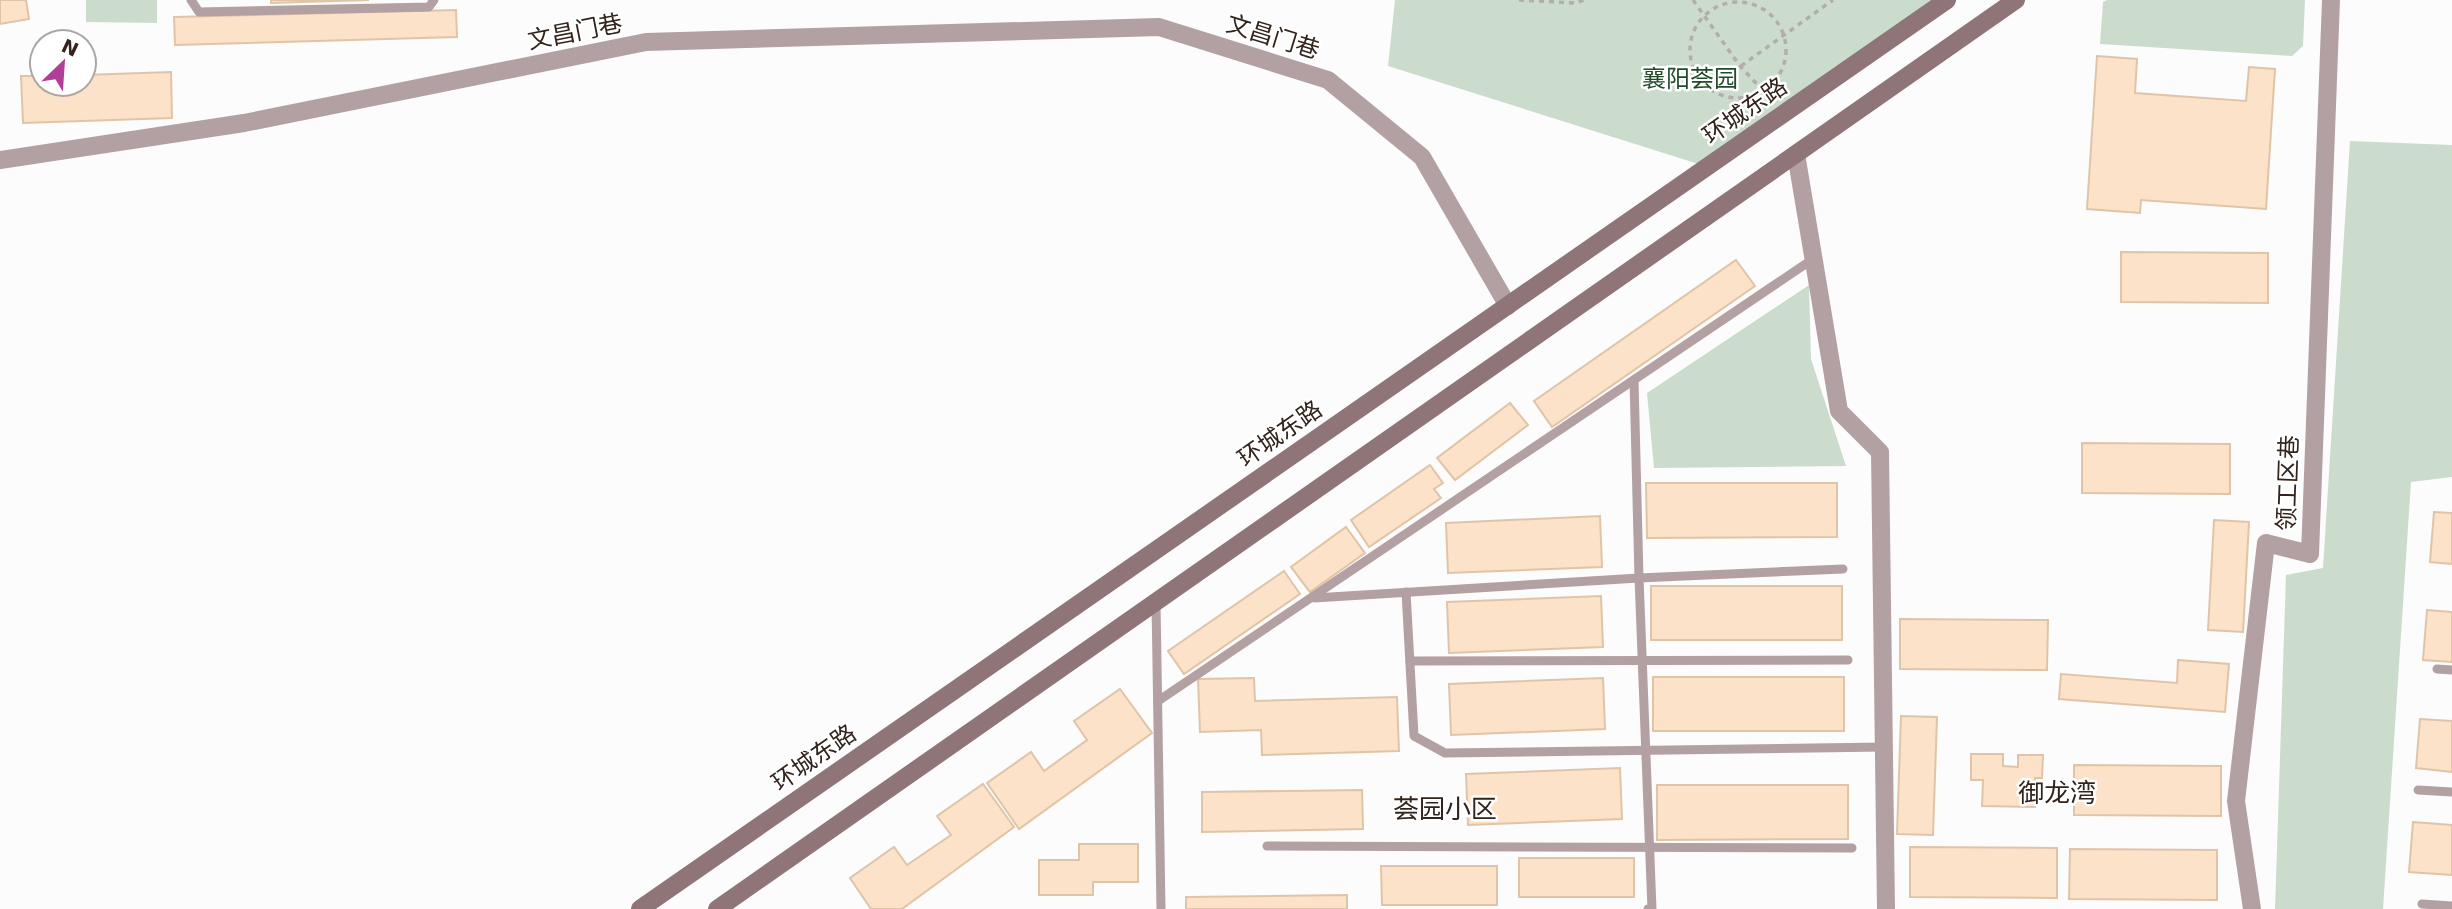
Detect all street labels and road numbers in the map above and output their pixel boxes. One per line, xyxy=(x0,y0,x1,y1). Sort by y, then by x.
street label: 文昌门巷 xyxy=(525,9,625,55)
street label: 文昌门巷 xyxy=(1223,10,1323,64)
street label: 环城东路 xyxy=(1698,72,1792,150)
street label: 环城东路 xyxy=(1233,395,1327,473)
street label: 领工区巷 xyxy=(2272,435,2304,531)
street label: 环城东路 xyxy=(767,719,861,797)

